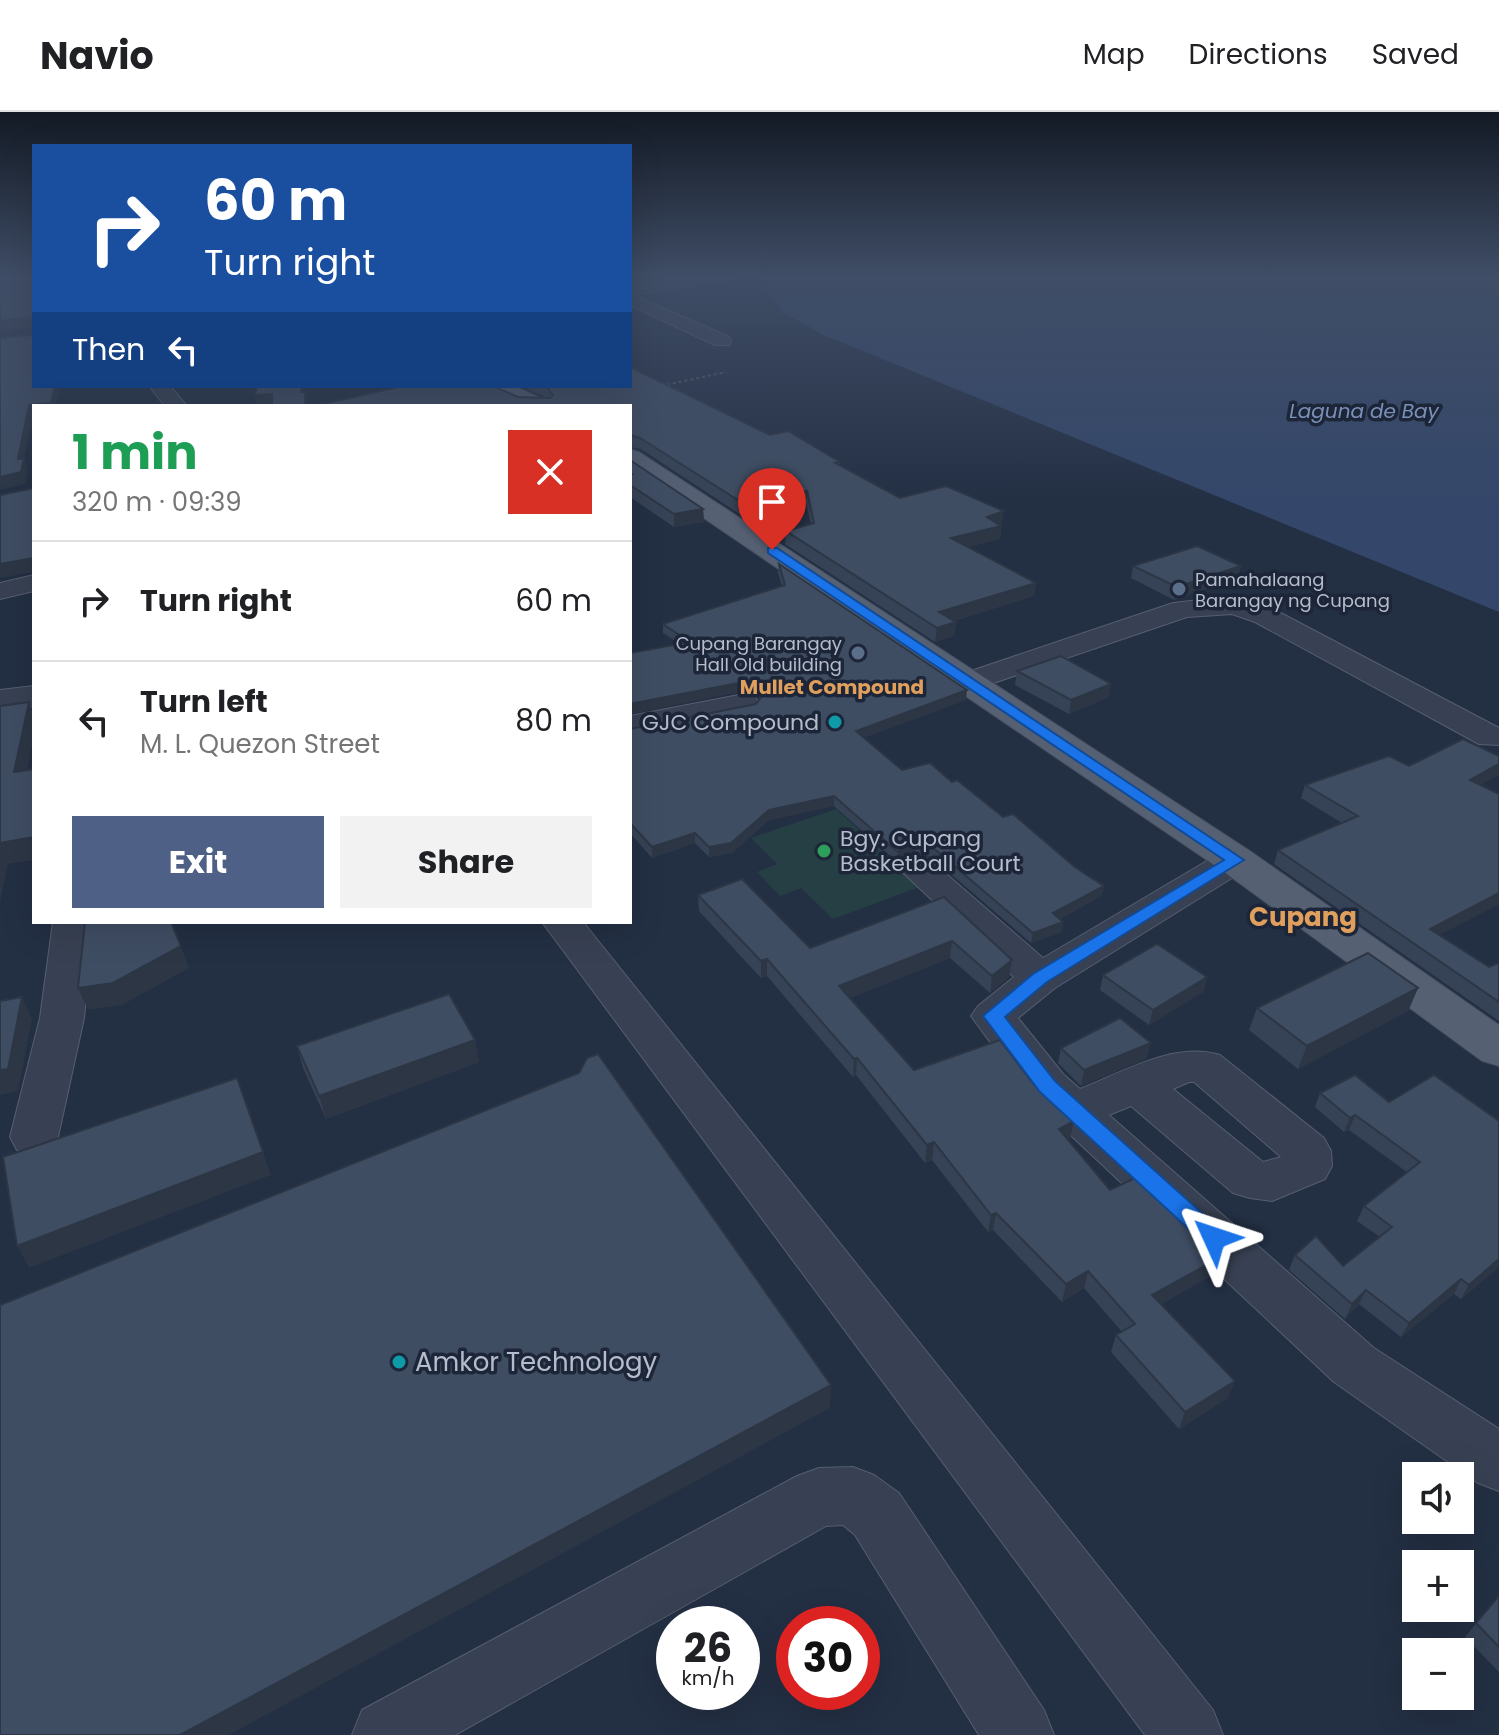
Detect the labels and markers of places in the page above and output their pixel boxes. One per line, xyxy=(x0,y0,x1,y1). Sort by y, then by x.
pin xyxy=(738,468,806,550)
place label: Pamahalaang Barangay ng Cupang xyxy=(1195,567,1390,613)
marker: Pamahalaang Barangay ng Cupang xyxy=(1170,580,1188,598)
place label: Cupang Barangay Hall Old building xyxy=(676,631,842,677)
marker: Cupang Barangay Hall Old building xyxy=(849,644,867,662)
place label: GJC Compound xyxy=(642,707,819,738)
marker: GJC Compound xyxy=(826,713,844,731)
place label: Bgy. Cupang Basketball Court xyxy=(840,823,1021,879)
marker: Bgy. Cupang Basketball Court xyxy=(815,842,833,860)
place label: Amkor Technology xyxy=(415,1344,657,1380)
marker: Amkor Technology xyxy=(390,1353,408,1371)

